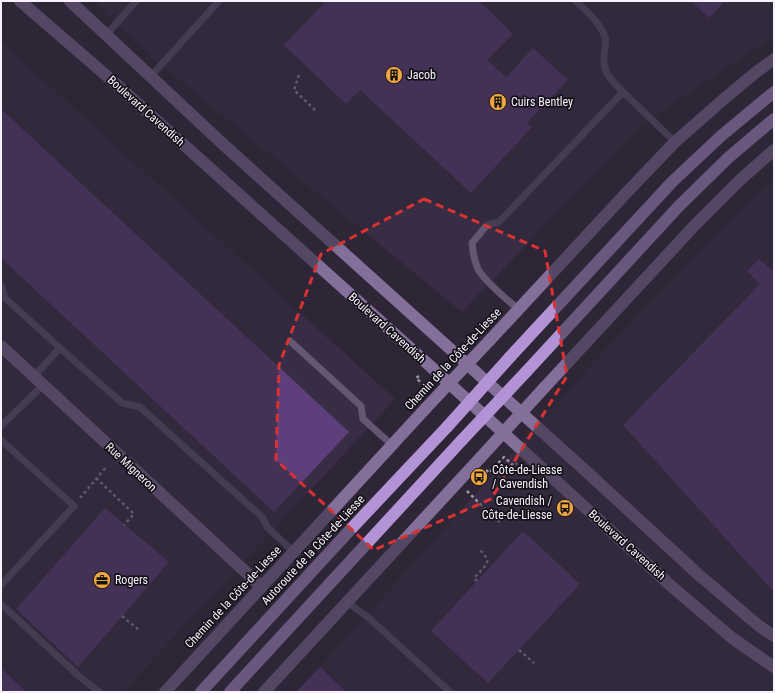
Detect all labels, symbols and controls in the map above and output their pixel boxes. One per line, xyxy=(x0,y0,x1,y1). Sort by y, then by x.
building icon: Jacob xyxy=(384,65,404,85)
place label: Jacob xyxy=(407,68,436,82)
street label: Boulevard Cavendish xyxy=(105,73,187,149)
building icon: Cuirs Bentley xyxy=(488,92,508,112)
place label: Cuirs Bentley xyxy=(511,95,573,109)
street label: Boulevard Cavendish xyxy=(346,290,428,366)
street label: Chemin de la Côte-de-Liesse xyxy=(402,305,504,413)
street label: Rue Migneron xyxy=(102,440,160,494)
place label: Côte-de-Liesse / Cavendish xyxy=(492,463,563,491)
bus stop icon: Côte-de-Liesse / Cavendish xyxy=(469,467,489,487)
street label: Autoroute de la Côte-de-Liesse xyxy=(258,492,368,608)
place label: Cavendish / Côte-de-Liesse xyxy=(482,494,553,522)
bus stop icon: Cavendish / Côte-de-Liesse xyxy=(555,498,575,518)
street label: Boulevard Cavendish xyxy=(586,507,668,583)
street label: Chemin de la Côte-de-Liesse xyxy=(182,543,284,651)
office icon: Rogers xyxy=(92,570,112,590)
place label: Rogers xyxy=(115,573,148,587)

